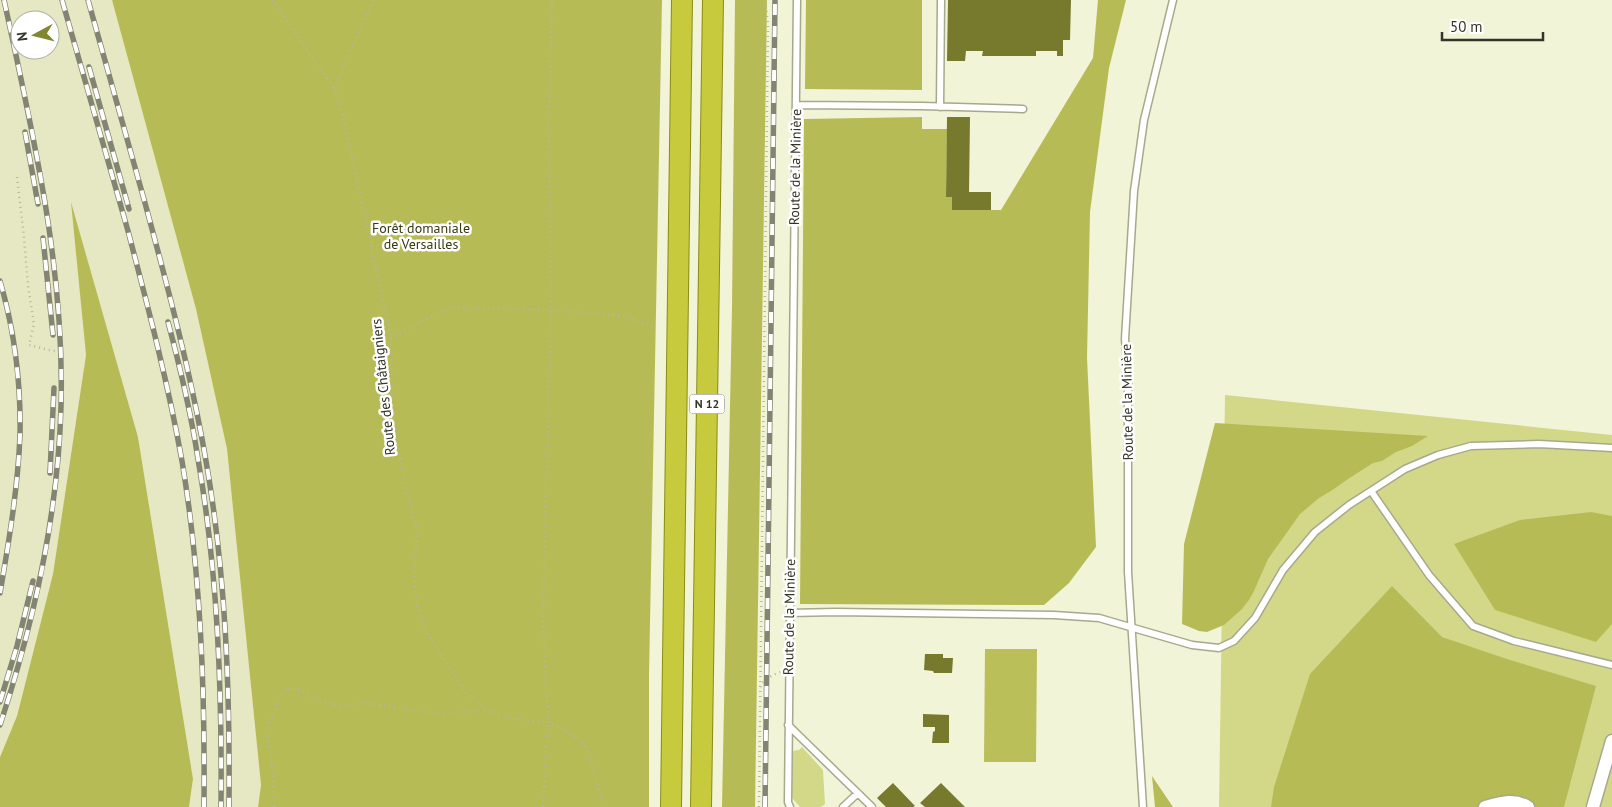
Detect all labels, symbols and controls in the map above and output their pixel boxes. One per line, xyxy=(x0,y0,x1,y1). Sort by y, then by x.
north arrow xyxy=(10,10,60,60)
scale bar xyxy=(1442,10,1543,42)
text: 50 m xyxy=(1450,17,1483,36)
text: N xyxy=(13,31,32,42)
street label: Route de la Minière xyxy=(785,109,805,225)
park label: Forêt domaniale de Versailles xyxy=(372,219,470,253)
street label: Route des Châtaigniers xyxy=(367,318,399,456)
street label: Route de la Minière xyxy=(1117,344,1137,460)
road number: N 12 xyxy=(690,394,724,414)
street label: Route de la Minière xyxy=(779,559,799,675)

